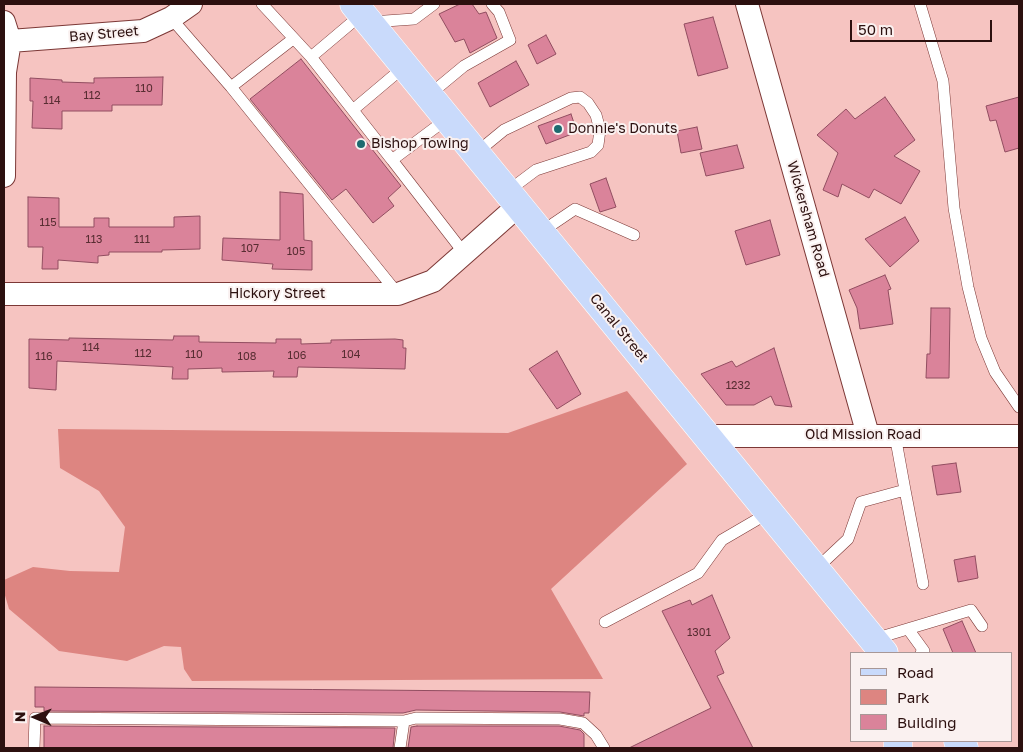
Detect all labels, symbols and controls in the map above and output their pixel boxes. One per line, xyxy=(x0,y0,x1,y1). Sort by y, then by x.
scale bar xyxy=(853,10,996,42)
text: 50 m xyxy=(858,20,893,38)
street label: Bay Street xyxy=(69,23,139,45)
house number: 110 xyxy=(135,82,153,96)
house number: 112 xyxy=(83,89,101,103)
house number: 114 xyxy=(43,94,61,108)
place label: Donnie's Donuts xyxy=(568,121,677,137)
marker: Donnie's Donuts xyxy=(552,123,564,135)
place label: Bishop Towing xyxy=(371,136,469,152)
marker: Bishop Towing xyxy=(355,138,367,150)
street label: Wickersham Road xyxy=(783,159,833,279)
house number: 115 xyxy=(39,216,57,230)
house number: 113 xyxy=(85,233,103,247)
house number: 111 xyxy=(134,233,150,247)
house number: 107 xyxy=(241,242,259,256)
house number: 105 xyxy=(287,245,305,259)
street label: Hickory Street xyxy=(229,286,325,302)
street label: Canal Street xyxy=(586,290,652,366)
house number: 114 xyxy=(82,341,100,355)
house number: 112 xyxy=(134,347,152,361)
house number: 110 xyxy=(185,348,203,362)
house number: 104 xyxy=(342,348,360,362)
house number: 106 xyxy=(288,349,306,363)
house number: 116 xyxy=(35,350,53,364)
house number: 108 xyxy=(238,350,256,364)
house number: 1232 xyxy=(726,379,750,393)
street label: Old Mission Road xyxy=(805,427,921,443)
house number: 1301 xyxy=(687,626,711,640)
legend xyxy=(850,652,1013,742)
text: Road xyxy=(897,663,934,681)
text: Park xyxy=(897,688,929,706)
north arrow xyxy=(10,692,60,742)
text: N xyxy=(11,711,28,722)
text: Building xyxy=(897,713,957,731)

